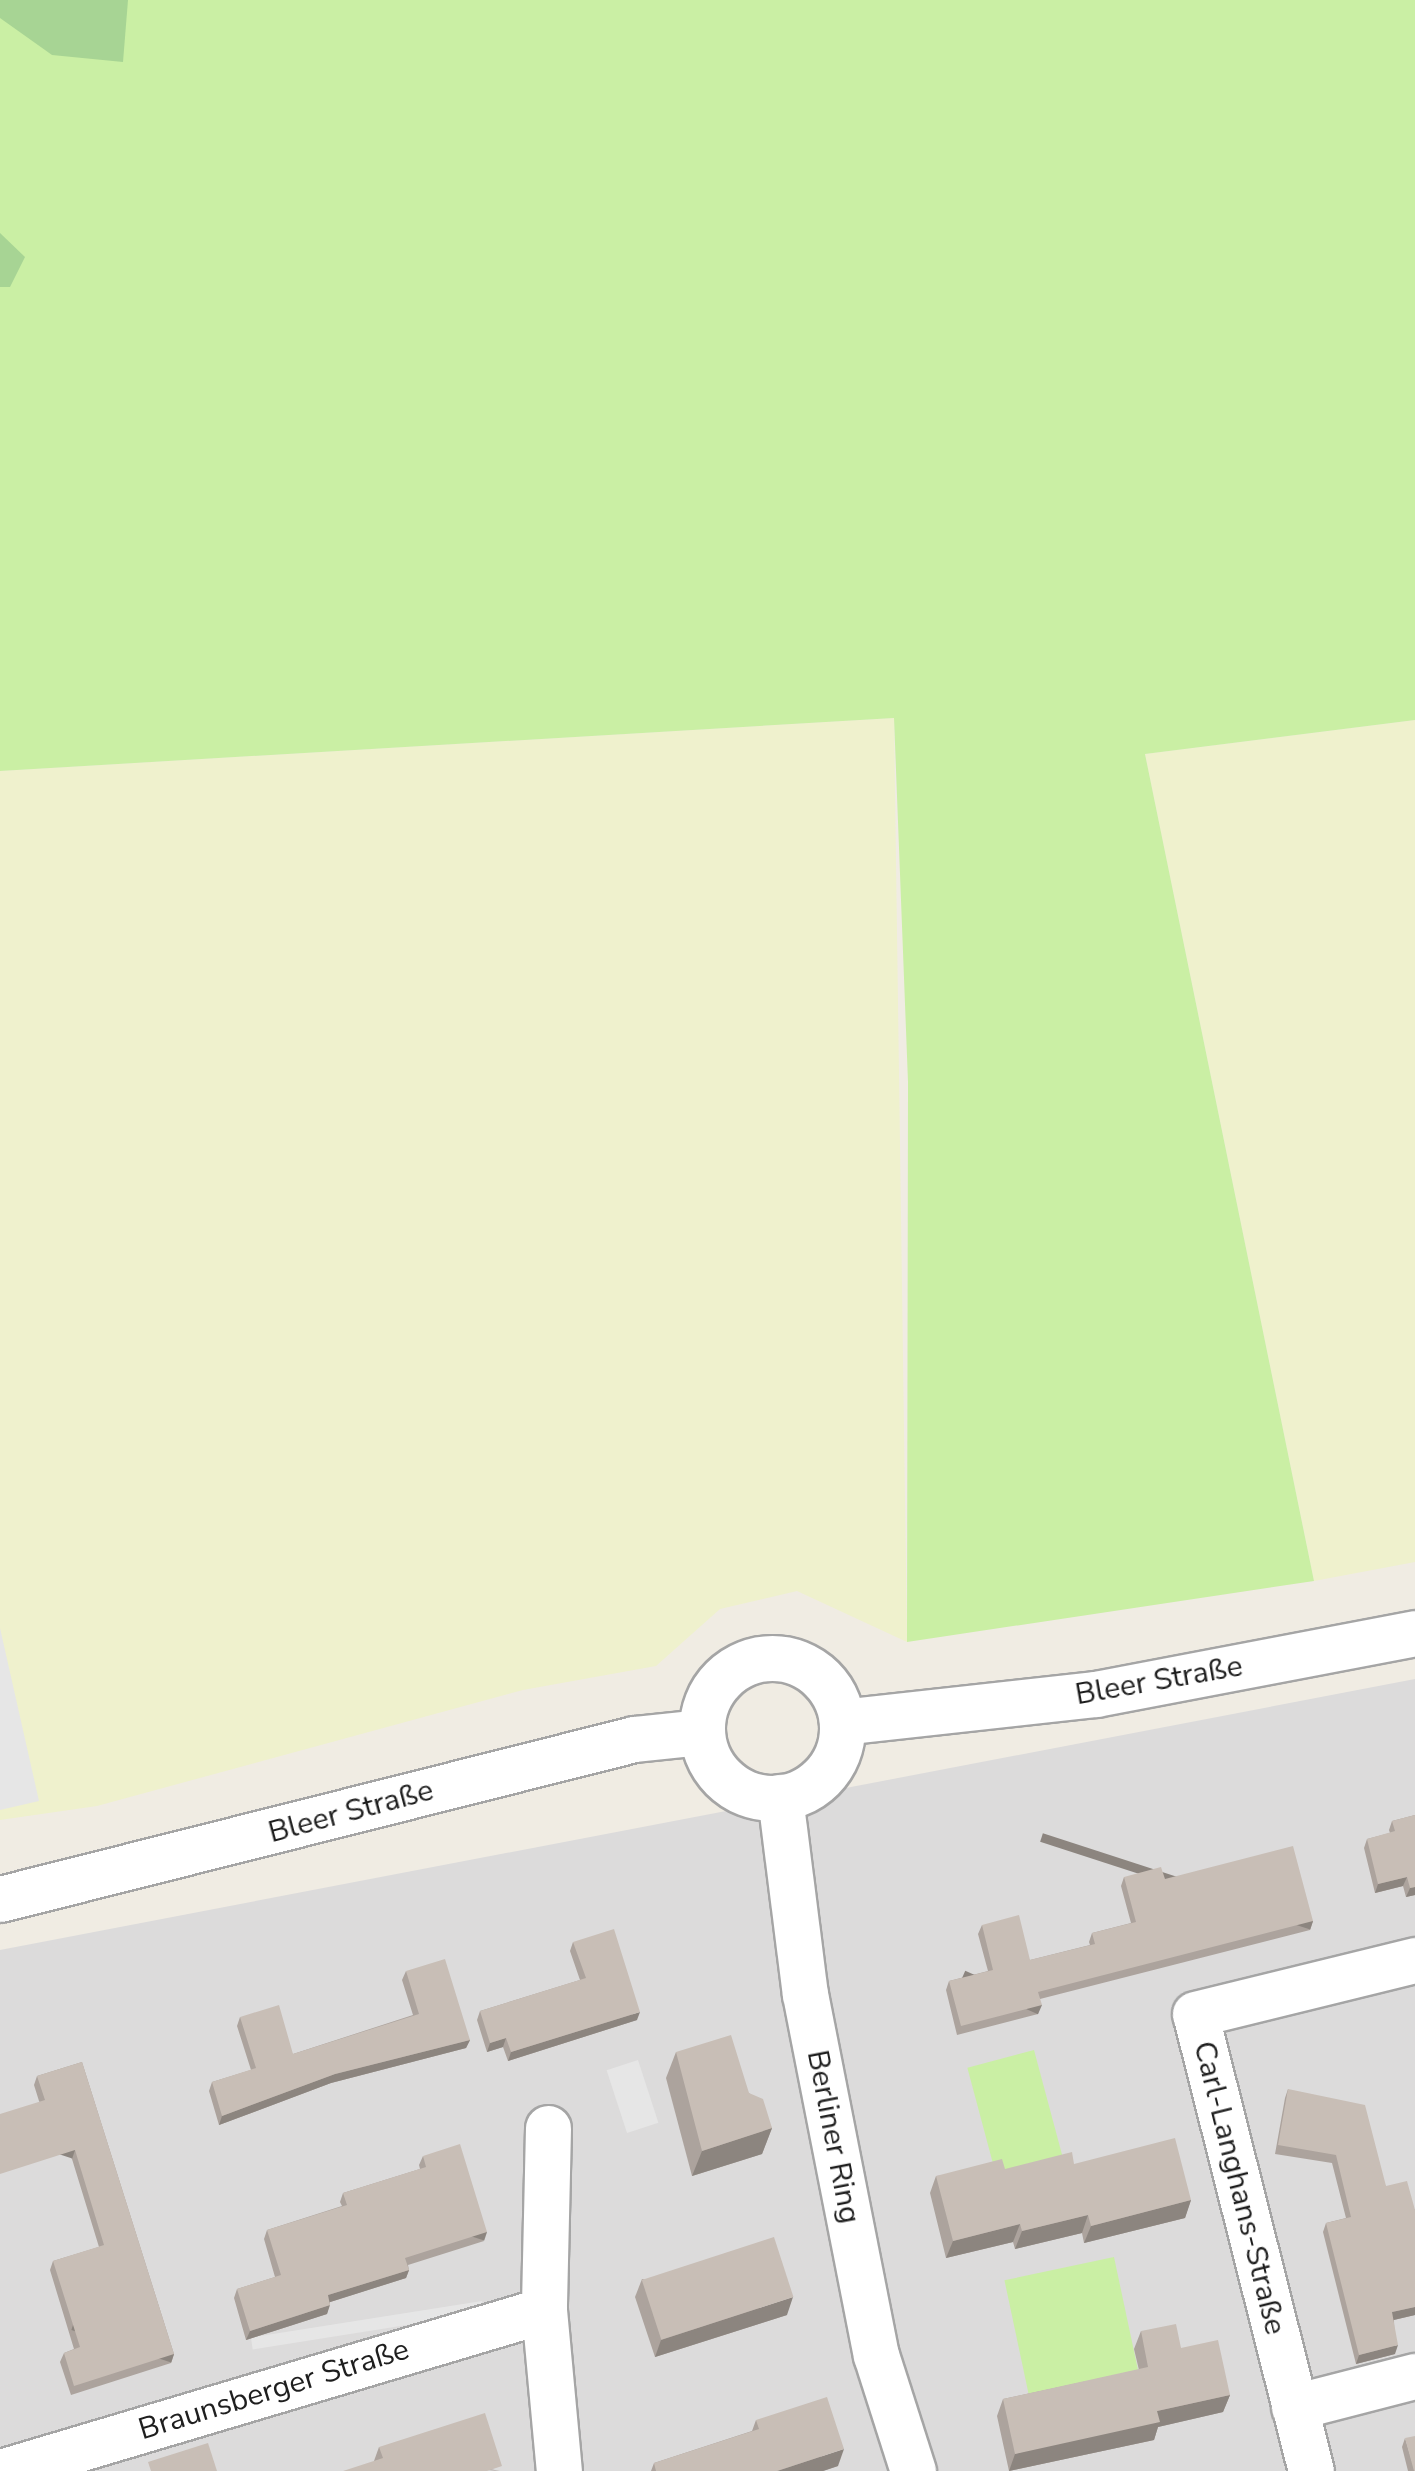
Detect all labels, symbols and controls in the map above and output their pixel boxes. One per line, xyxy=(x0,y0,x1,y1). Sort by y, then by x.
street label: Bleer Straße xyxy=(1073,1649,1245,1713)
street label: Bleer Straße xyxy=(265,1773,437,1851)
street label: Carl-Langhans-Straße xyxy=(1185,2038,1293,2338)
street label: Berliner Ring xyxy=(799,2047,867,2227)
street label: Braunsberger Straße xyxy=(134,2332,414,2448)

